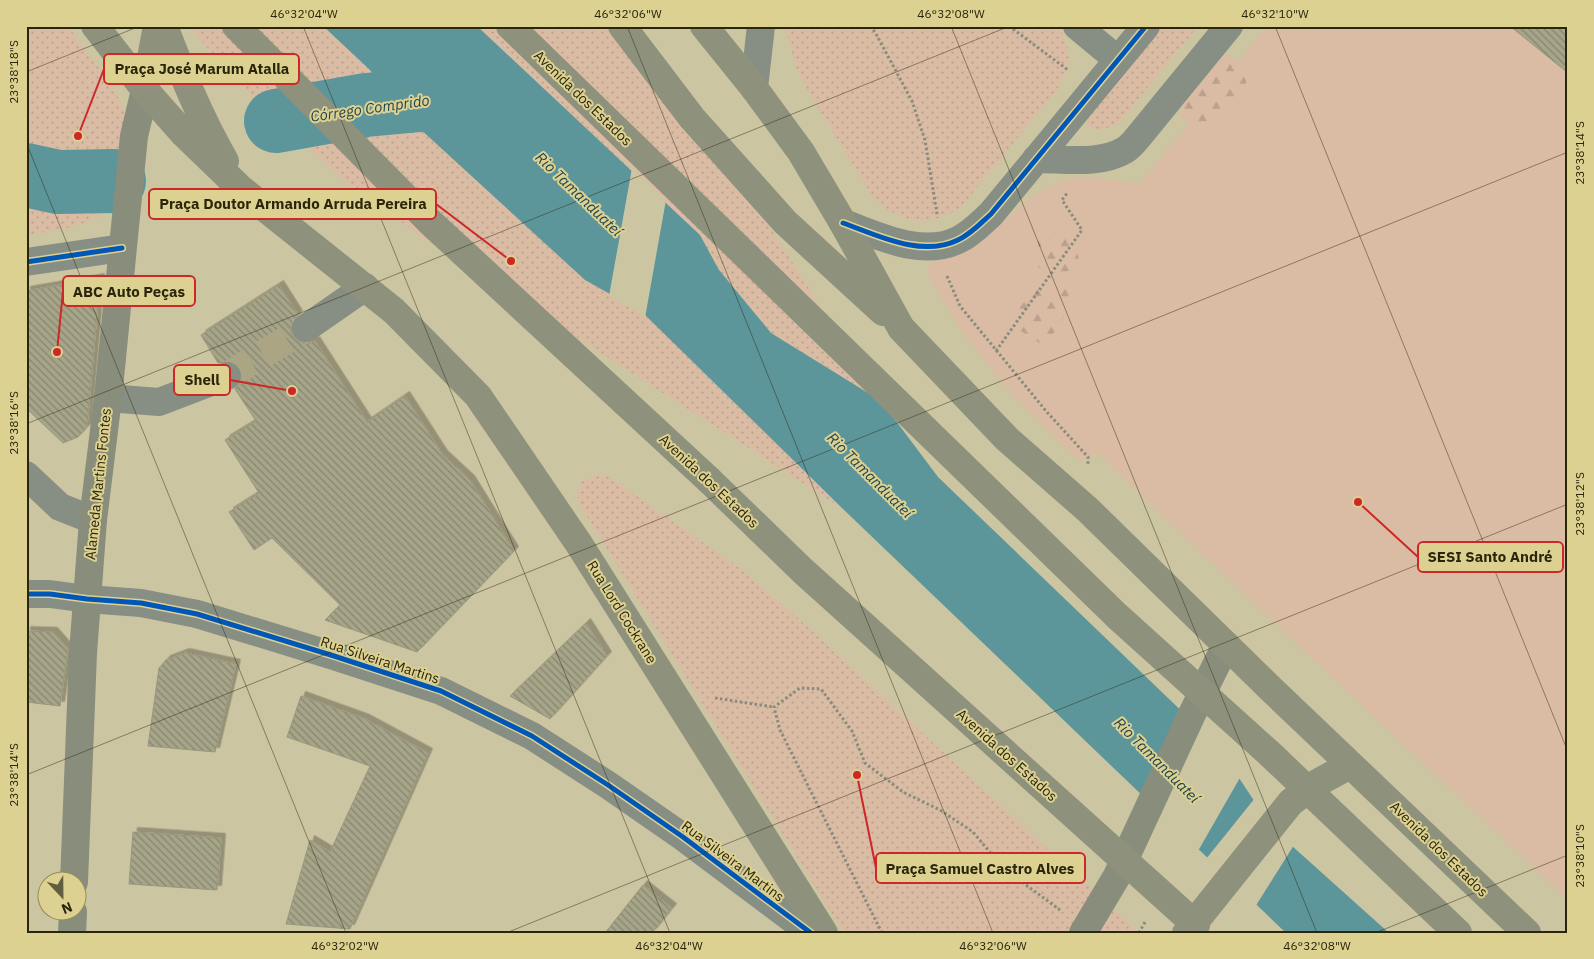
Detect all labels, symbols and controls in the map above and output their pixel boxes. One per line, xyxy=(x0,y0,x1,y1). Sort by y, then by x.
text: 46°32'04"W xyxy=(270,6,338,21)
text: 46°32'06"W xyxy=(594,6,662,21)
text: 46°32'08"W xyxy=(917,6,985,21)
text: 46°32'10"W xyxy=(1241,6,1309,21)
text: 23°38'18"S xyxy=(6,40,21,104)
street label: Avenida dos Estados xyxy=(530,46,636,150)
callout: Praça José Marum Atalla xyxy=(104,54,299,84)
text: Praça José Marum Atalla xyxy=(115,59,290,78)
water label: Córrego Comprido xyxy=(309,90,431,126)
text: 23°38'14"S xyxy=(1572,121,1587,185)
water label: Rio Tamanduateí xyxy=(532,148,628,242)
callout: Praça Doutor Armando Arruda Pereira xyxy=(149,189,436,219)
text: Praça Doutor Armando Arruda Pereira xyxy=(159,194,427,213)
callout: ABC Auto Peças xyxy=(63,276,195,306)
text: ABC Auto Peças xyxy=(73,282,186,301)
callout: Shell xyxy=(174,365,230,395)
text: Shell xyxy=(184,370,220,389)
text: 23°38'16"S xyxy=(6,391,21,455)
street label: Alameda Martins Fontes xyxy=(81,407,115,561)
water label: Rio Tamanduateí xyxy=(823,428,918,523)
street label: Avenida dos Estados xyxy=(655,430,763,532)
text: 23°38'12"S xyxy=(1572,472,1587,536)
callout: SESI Santo André xyxy=(1418,542,1563,572)
text: SESI Santo André xyxy=(1427,547,1553,566)
street label: Rua Lord Cockrane xyxy=(583,557,661,667)
street label: Rua Silveira Martins xyxy=(318,632,442,688)
street label: Avenida dos Estados xyxy=(953,705,1061,805)
water label: Rio Tamanduateí xyxy=(1110,713,1205,808)
text: 23°38'14"S xyxy=(6,743,21,807)
street label: Avenida dos Estados xyxy=(1386,797,1492,901)
street label: Rua Silveira Martins xyxy=(678,816,788,906)
text: 23°38'10"S xyxy=(1572,824,1587,888)
callout: Praça Samuel Castro Alves xyxy=(876,853,1085,883)
text: Praça Samuel Castro Alves xyxy=(886,859,1075,878)
north arrow xyxy=(38,872,88,922)
text: N xyxy=(59,898,75,918)
text: 46°32'02"W xyxy=(311,938,379,953)
text: 46°32'04"W xyxy=(635,938,703,953)
text: 46°32'06"W xyxy=(959,938,1027,953)
text: 46°32'08"W xyxy=(1283,938,1351,953)

